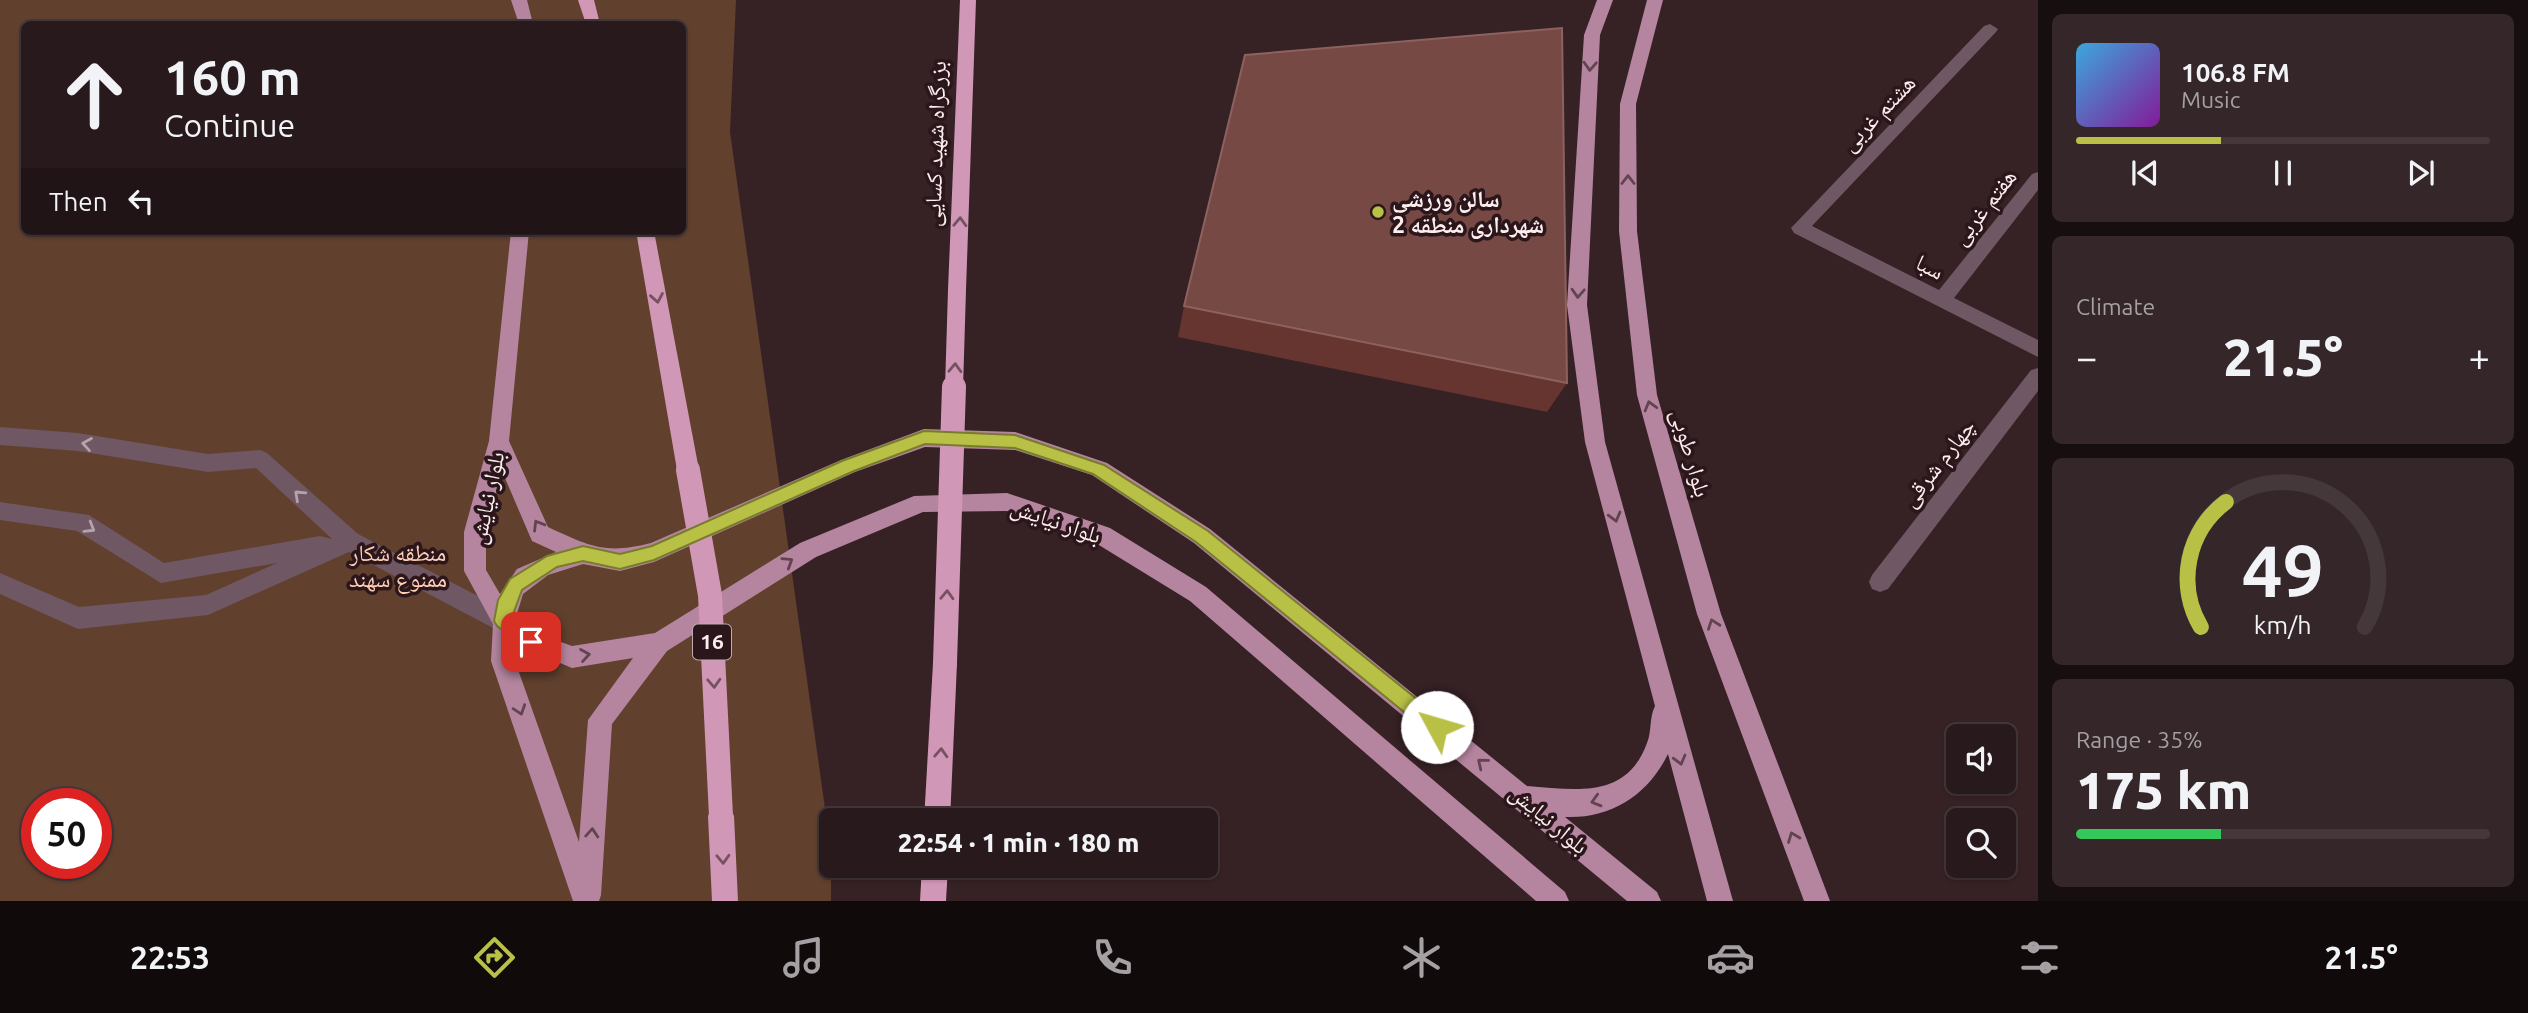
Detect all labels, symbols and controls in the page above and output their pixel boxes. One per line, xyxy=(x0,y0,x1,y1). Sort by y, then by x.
icon: ahead xyxy=(49,49,140,140)
text: 160 m xyxy=(164,49,301,104)
text: 106.8 FM xyxy=(2181,58,2290,87)
street label: بزرگراه شهید کسایی xyxy=(919,61,952,227)
one-way arrow xyxy=(1583,61,1598,72)
street label: هشتم غربی xyxy=(1835,70,1923,159)
text: Music xyxy=(2181,87,2240,112)
text: Continue xyxy=(164,107,295,143)
icon: previous xyxy=(2126,154,2164,192)
icon: pause xyxy=(2264,154,2302,192)
icon: next xyxy=(2402,154,2440,192)
street label: هفتم غربی xyxy=(1946,164,2024,252)
one-way arrow xyxy=(1620,174,1636,184)
icon: left xyxy=(122,182,160,220)
place label: سالن ورزشی شهرداری منطقه 2 xyxy=(1392,186,1544,239)
text: Then xyxy=(49,187,108,216)
marker: سالن ورزشی شهرداری منطقه 2 xyxy=(1370,204,1386,220)
one-way arrow xyxy=(952,216,967,227)
street label: سبا xyxy=(1911,249,1948,285)
one-way arrow xyxy=(1571,288,1586,299)
one-way arrow xyxy=(649,292,664,304)
text: Climate xyxy=(2076,294,2155,319)
text: 21.5° xyxy=(2223,328,2343,386)
text: − xyxy=(2076,336,2097,378)
text: + xyxy=(2469,336,2490,378)
one-way arrow xyxy=(947,362,962,373)
one-way arrow xyxy=(1644,400,1658,412)
street label: بلوار طوبی xyxy=(1665,406,1716,500)
street label: چهارم شرقی xyxy=(1896,414,1983,514)
one-way arrow xyxy=(81,437,93,452)
street label: بلوار نیایش xyxy=(465,449,510,547)
one-way arrow xyxy=(294,490,307,503)
street label: بلوار نیایش xyxy=(1007,493,1105,550)
one-way arrow xyxy=(1607,511,1621,523)
one-way arrow xyxy=(83,520,96,533)
one-way arrow xyxy=(533,520,546,533)
text: 49 xyxy=(2242,530,2324,612)
park label: منطقه شکار ممنوع سهند xyxy=(349,540,447,594)
one-way arrow xyxy=(780,558,793,571)
one-way arrow xyxy=(940,589,955,600)
text: km/h xyxy=(2254,611,2312,639)
pin xyxy=(501,612,561,672)
one-way arrow xyxy=(1707,619,1721,631)
icon: arrive xyxy=(512,623,550,661)
road number: 16 xyxy=(693,624,731,660)
one-way arrow xyxy=(579,648,591,663)
one-way arrow xyxy=(707,678,722,689)
position arrow xyxy=(1400,690,1474,764)
one-way arrow xyxy=(512,704,526,716)
map controls xyxy=(1946,724,2016,878)
button: sound xyxy=(1946,724,2016,794)
text: Range · 35% xyxy=(2076,727,2203,752)
one-way arrow xyxy=(933,747,948,758)
one-way arrow xyxy=(1672,754,1686,766)
one-way arrow xyxy=(1478,759,1490,772)
text: 175 km xyxy=(2076,761,2251,819)
street label: بلوار نیایش xyxy=(1504,779,1593,860)
speed limit sign: 50 xyxy=(21,788,112,879)
one-way arrow xyxy=(1591,792,1603,807)
button: search xyxy=(1946,808,2016,878)
one-way arrow xyxy=(584,827,599,838)
text: 22:54 · 1 min · 180 m xyxy=(898,828,1139,857)
one-way arrow xyxy=(1787,832,1801,844)
one-way arrow xyxy=(716,853,731,864)
icon: directions xyxy=(470,933,519,982)
icon: music xyxy=(779,933,828,982)
icon: phone xyxy=(1088,933,1137,982)
icon: climate xyxy=(1397,933,1446,982)
icon: car xyxy=(1706,933,1755,982)
icon: filters xyxy=(2015,933,2064,982)
text: 22:53 xyxy=(130,939,210,975)
text: 21.5° xyxy=(2325,939,2398,975)

